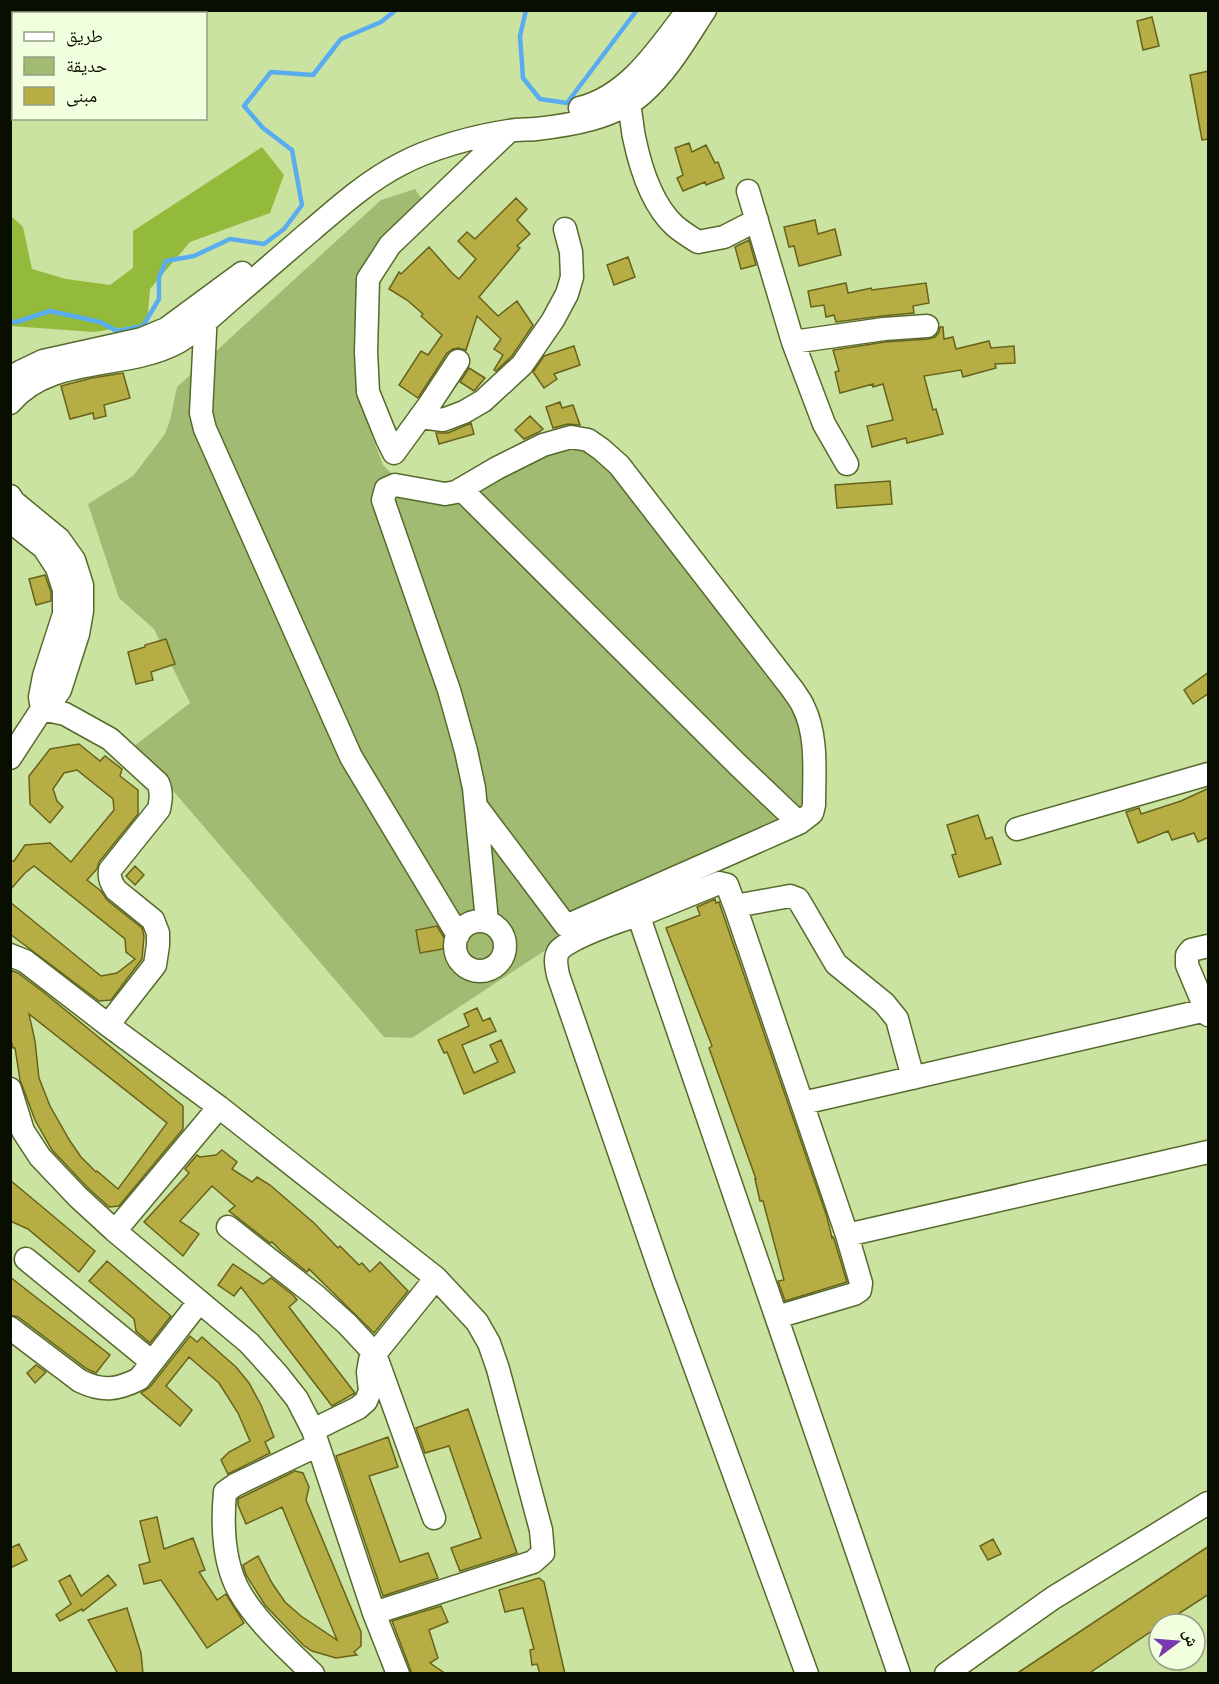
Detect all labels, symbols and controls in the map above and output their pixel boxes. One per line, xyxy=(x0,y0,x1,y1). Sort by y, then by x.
legend xyxy=(12,12,207,120)
text: طريق xyxy=(66,25,103,47)
text: حديقة xyxy=(66,55,107,76)
text: مبنى xyxy=(66,85,97,107)
north arrow xyxy=(1147,1612,1207,1672)
text: ش xyxy=(1179,1627,1202,1649)

